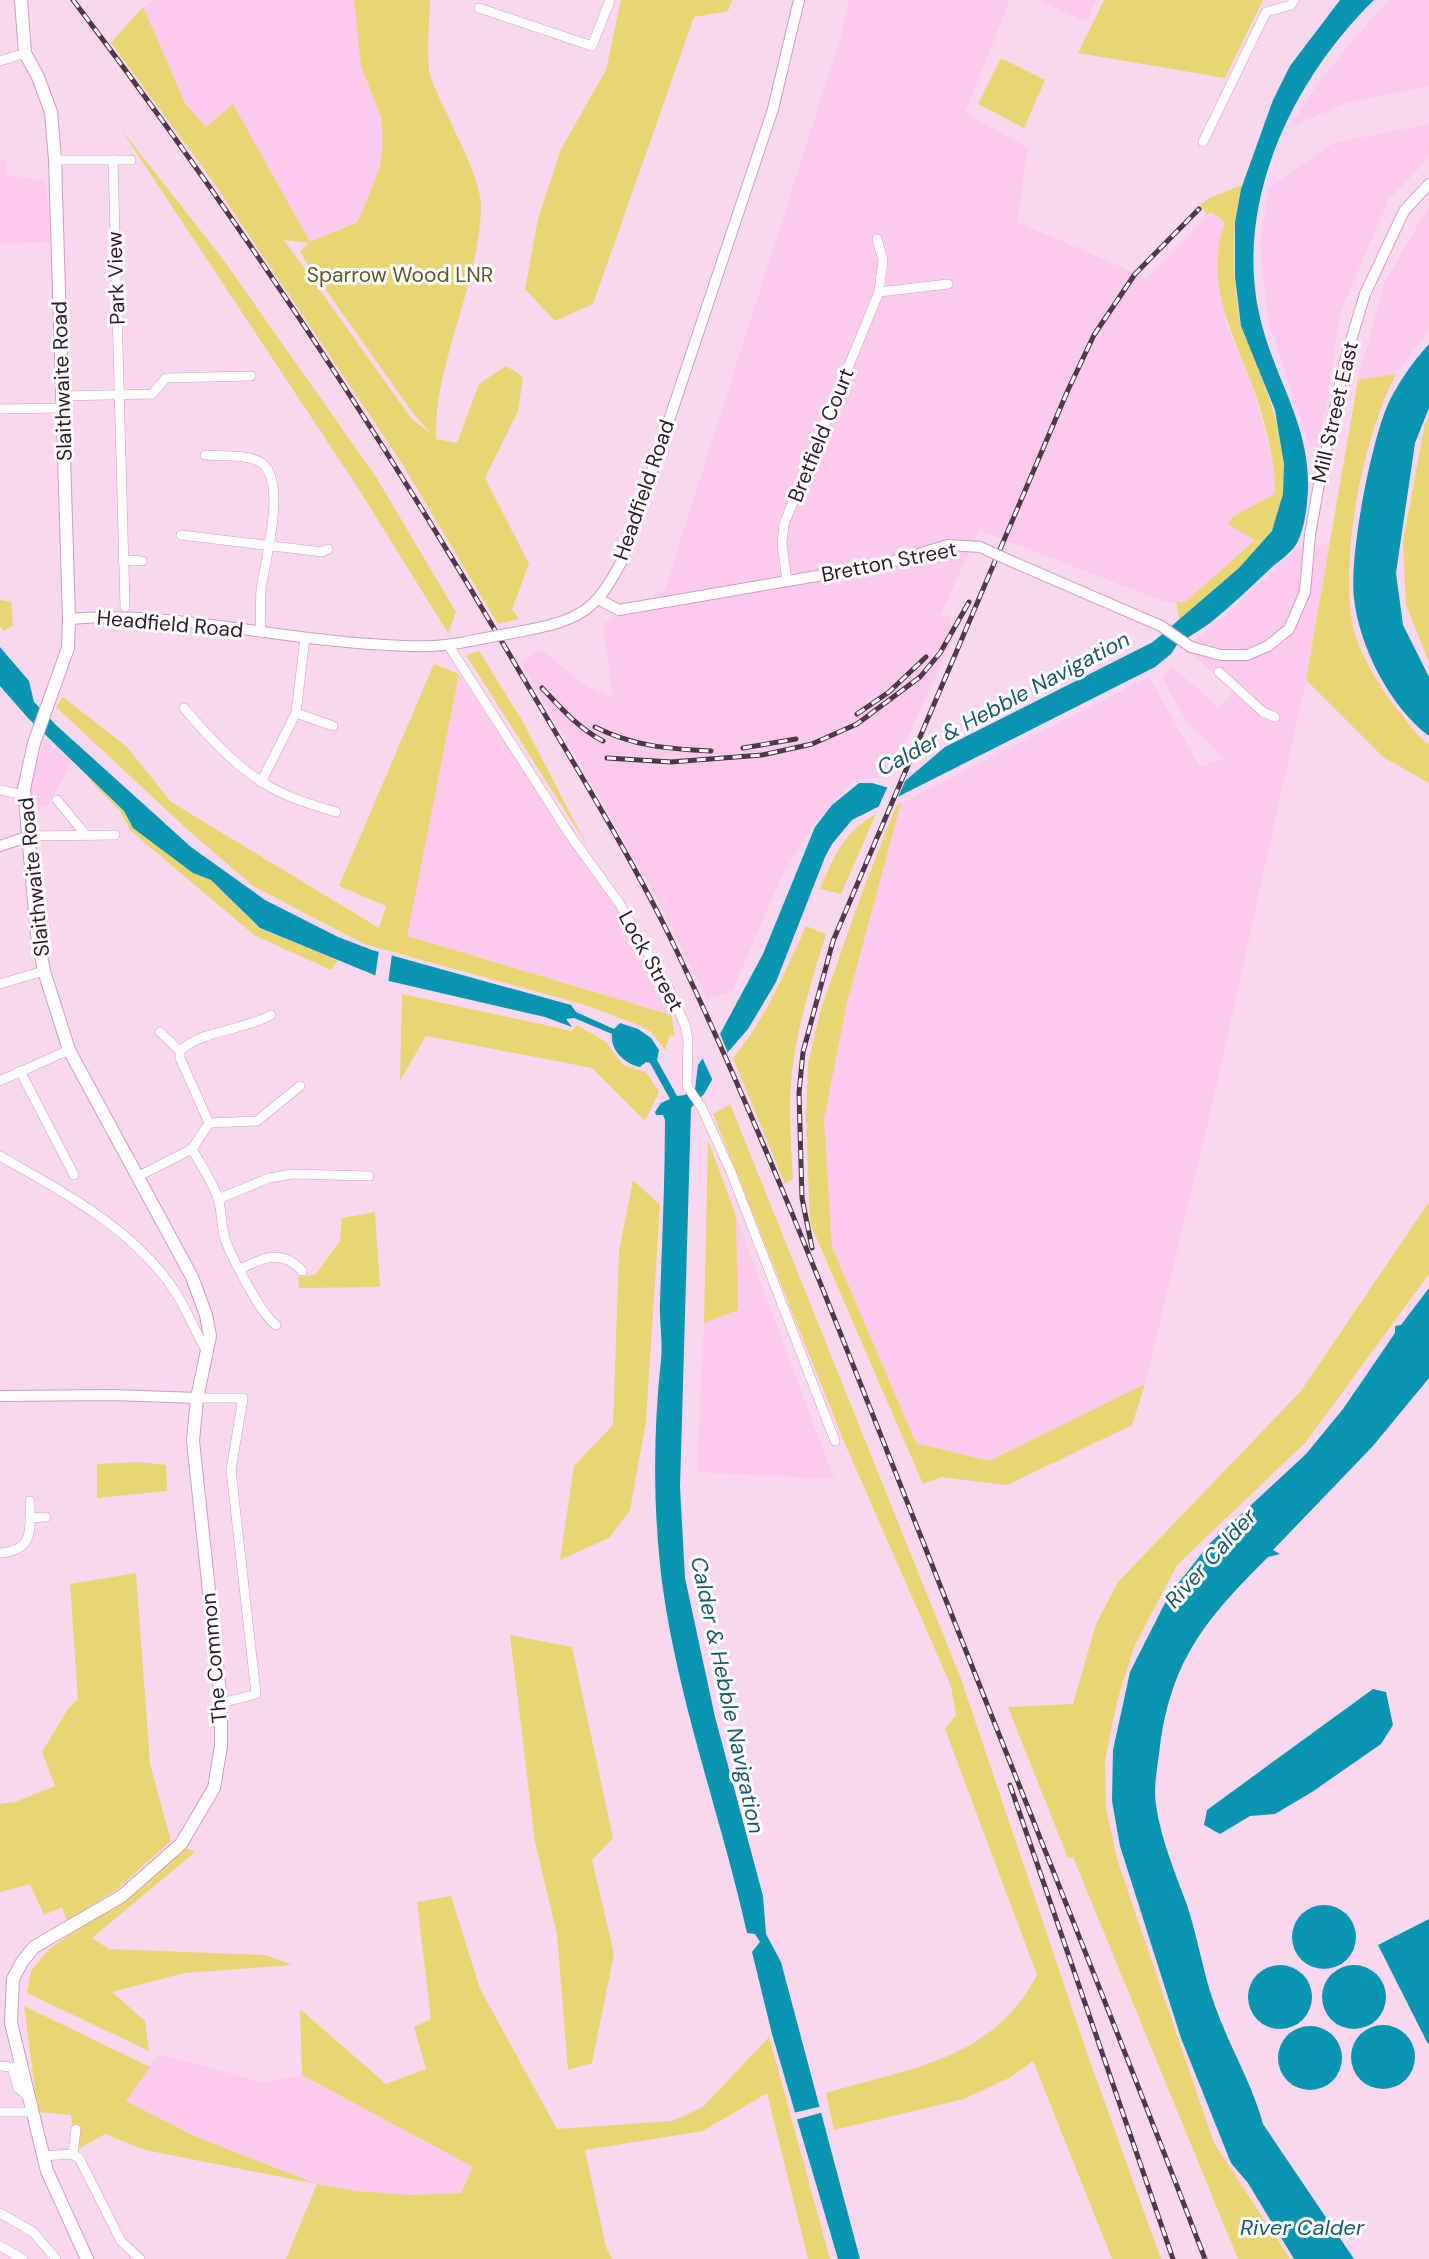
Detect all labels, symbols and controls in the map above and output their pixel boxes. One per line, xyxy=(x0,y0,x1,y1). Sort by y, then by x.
street label: Park View xyxy=(100,231,132,325)
park label: Sparrow Wood LNR xyxy=(307,261,493,289)
street label: Slaithwaite Road xyxy=(45,301,79,461)
street label: Mill Street East xyxy=(1305,339,1365,485)
street label: Bretfield Court xyxy=(781,364,861,506)
street label: Headfield Road xyxy=(607,416,681,564)
street label: Bretton Street xyxy=(819,535,959,589)
street label: Headfield Road xyxy=(96,604,244,644)
water label: Calder & Hebble Navigation xyxy=(872,624,1135,783)
street label: Slaithwaite Road xyxy=(12,796,56,958)
street label: Lock Street xyxy=(612,906,690,1016)
water label: River Calder xyxy=(1158,1502,1263,1614)
water label: Calder & Hebble Navigation xyxy=(684,1554,771,1836)
street label: The Common xyxy=(194,1592,234,1724)
water label: River Calder xyxy=(1240,2213,1365,2242)

